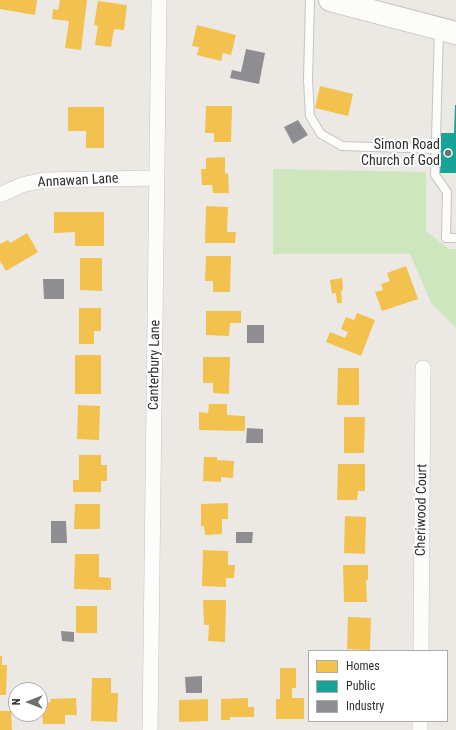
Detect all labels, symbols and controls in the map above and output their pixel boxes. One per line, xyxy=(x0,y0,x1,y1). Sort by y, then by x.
place label: Simon Road Church of God xyxy=(361,137,440,170)
marker: Simon Road Church of God xyxy=(443,148,453,158)
street label: Annawan Lane xyxy=(37,170,119,192)
street label: Canterbury Lane xyxy=(146,320,164,410)
street label: Cheriwood Court xyxy=(413,464,431,556)
legend xyxy=(308,650,448,722)
text: Homes xyxy=(346,659,380,673)
text: Public xyxy=(346,679,375,693)
north arrow xyxy=(8,682,48,722)
text: N xyxy=(10,699,23,705)
text: Industry xyxy=(346,699,384,713)

